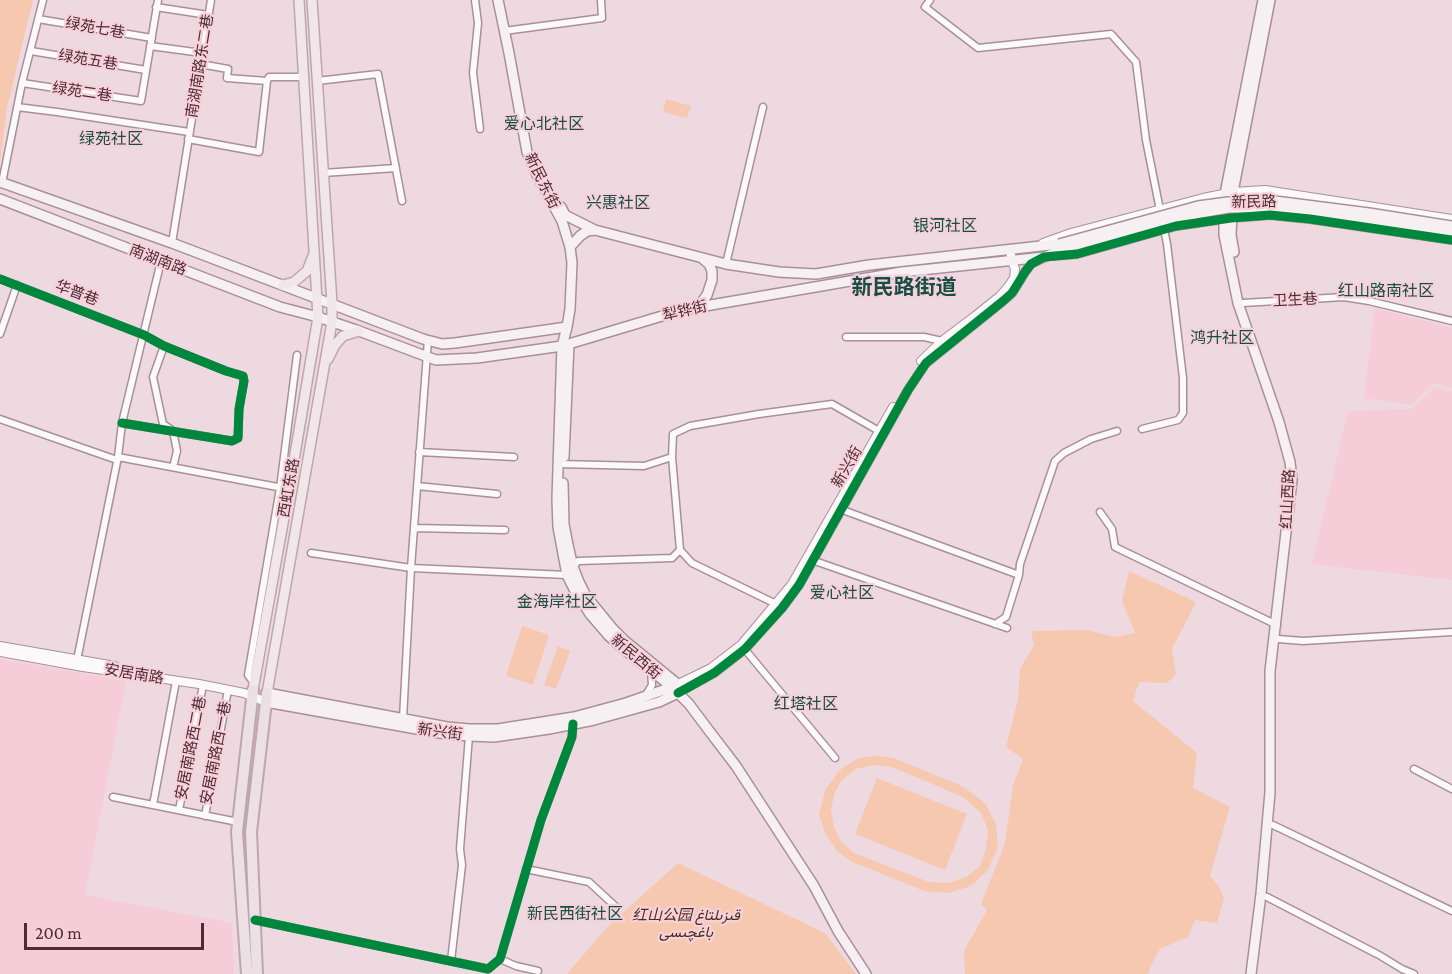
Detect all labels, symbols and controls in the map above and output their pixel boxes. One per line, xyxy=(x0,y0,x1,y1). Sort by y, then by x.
street label: 南湖南路东二巷 xyxy=(183,13,217,119)
street label: 绿苑七巷 xyxy=(64,14,126,42)
street label: 绿苑五巷 xyxy=(57,46,119,74)
street label: 绿苑二巷 xyxy=(51,79,113,105)
district label: 爱心北社区 xyxy=(504,114,584,134)
district label: 绿苑社区 xyxy=(79,129,143,149)
street label: 新民东街 xyxy=(521,150,563,212)
district label: 兴惠社区 xyxy=(586,193,650,213)
street label: 新民路 xyxy=(1231,193,1277,211)
district label: 银河社区 xyxy=(913,216,977,236)
street label: 南湖南路 xyxy=(127,241,189,279)
district label: 新民路街道 xyxy=(852,275,956,301)
street label: 华普巷 xyxy=(53,277,101,309)
district label: 红山路南社区 xyxy=(1338,281,1434,301)
street label: 卫生巷 xyxy=(1272,290,1318,310)
street label: 犁铧街 xyxy=(661,297,709,325)
district label: 鸿升社区 xyxy=(1190,328,1254,348)
street label: 新兴街 xyxy=(828,443,866,491)
street label: 西虹东路 xyxy=(275,457,303,519)
street label: 红山西路 xyxy=(1277,469,1299,529)
district label: 爱心社区 xyxy=(810,583,874,603)
district label: 金海岸社区 xyxy=(517,592,597,612)
street label: 新民西街 xyxy=(607,631,665,683)
street label: 安居南路 xyxy=(103,660,165,688)
district label: 红塔社区 xyxy=(774,694,838,714)
street label: 安居南路西二巷 xyxy=(172,695,210,801)
street label: 安居南路西一巷 xyxy=(197,700,235,806)
street label: 新兴街 xyxy=(416,720,464,744)
district label: 新民西街社区 xyxy=(527,904,623,924)
park label: 红山公园 قىزىلتاغ باغچىسى xyxy=(632,906,740,941)
scale bar xyxy=(27,911,207,949)
text: 200 m xyxy=(35,923,82,943)

